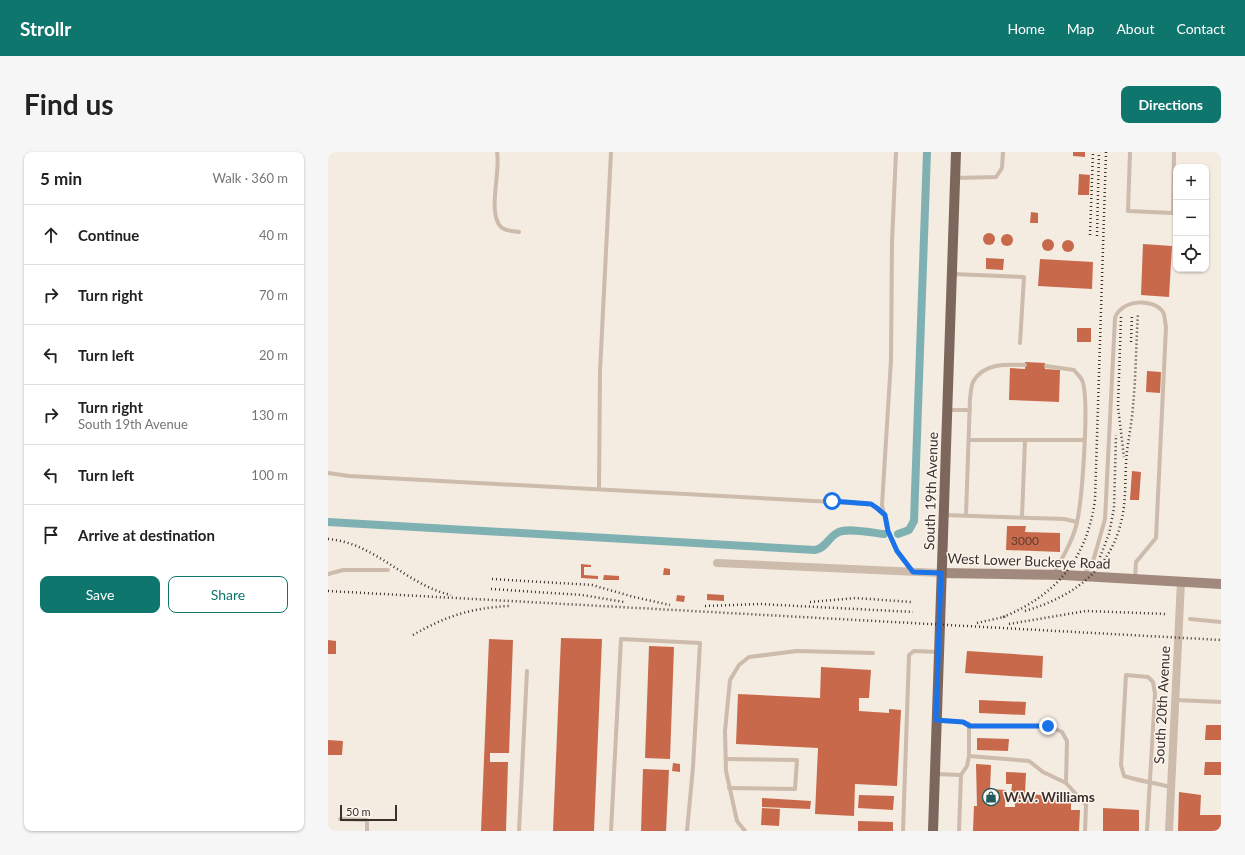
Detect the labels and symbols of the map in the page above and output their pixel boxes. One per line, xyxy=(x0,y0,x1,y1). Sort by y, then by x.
street label: South 19th Avenue xyxy=(920,432,941,550)
route start xyxy=(823,492,841,510)
house number: 3000 xyxy=(1011,533,1039,548)
street label: West Lower Buckeye Road xyxy=(947,549,1111,572)
street label: South 20th Avenue xyxy=(1150,645,1173,764)
route end xyxy=(1039,717,1057,735)
shop icon: W.W. Williams xyxy=(981,787,1001,807)
place label: W.W. Williams xyxy=(1004,788,1095,805)
scale bar xyxy=(340,803,397,822)

